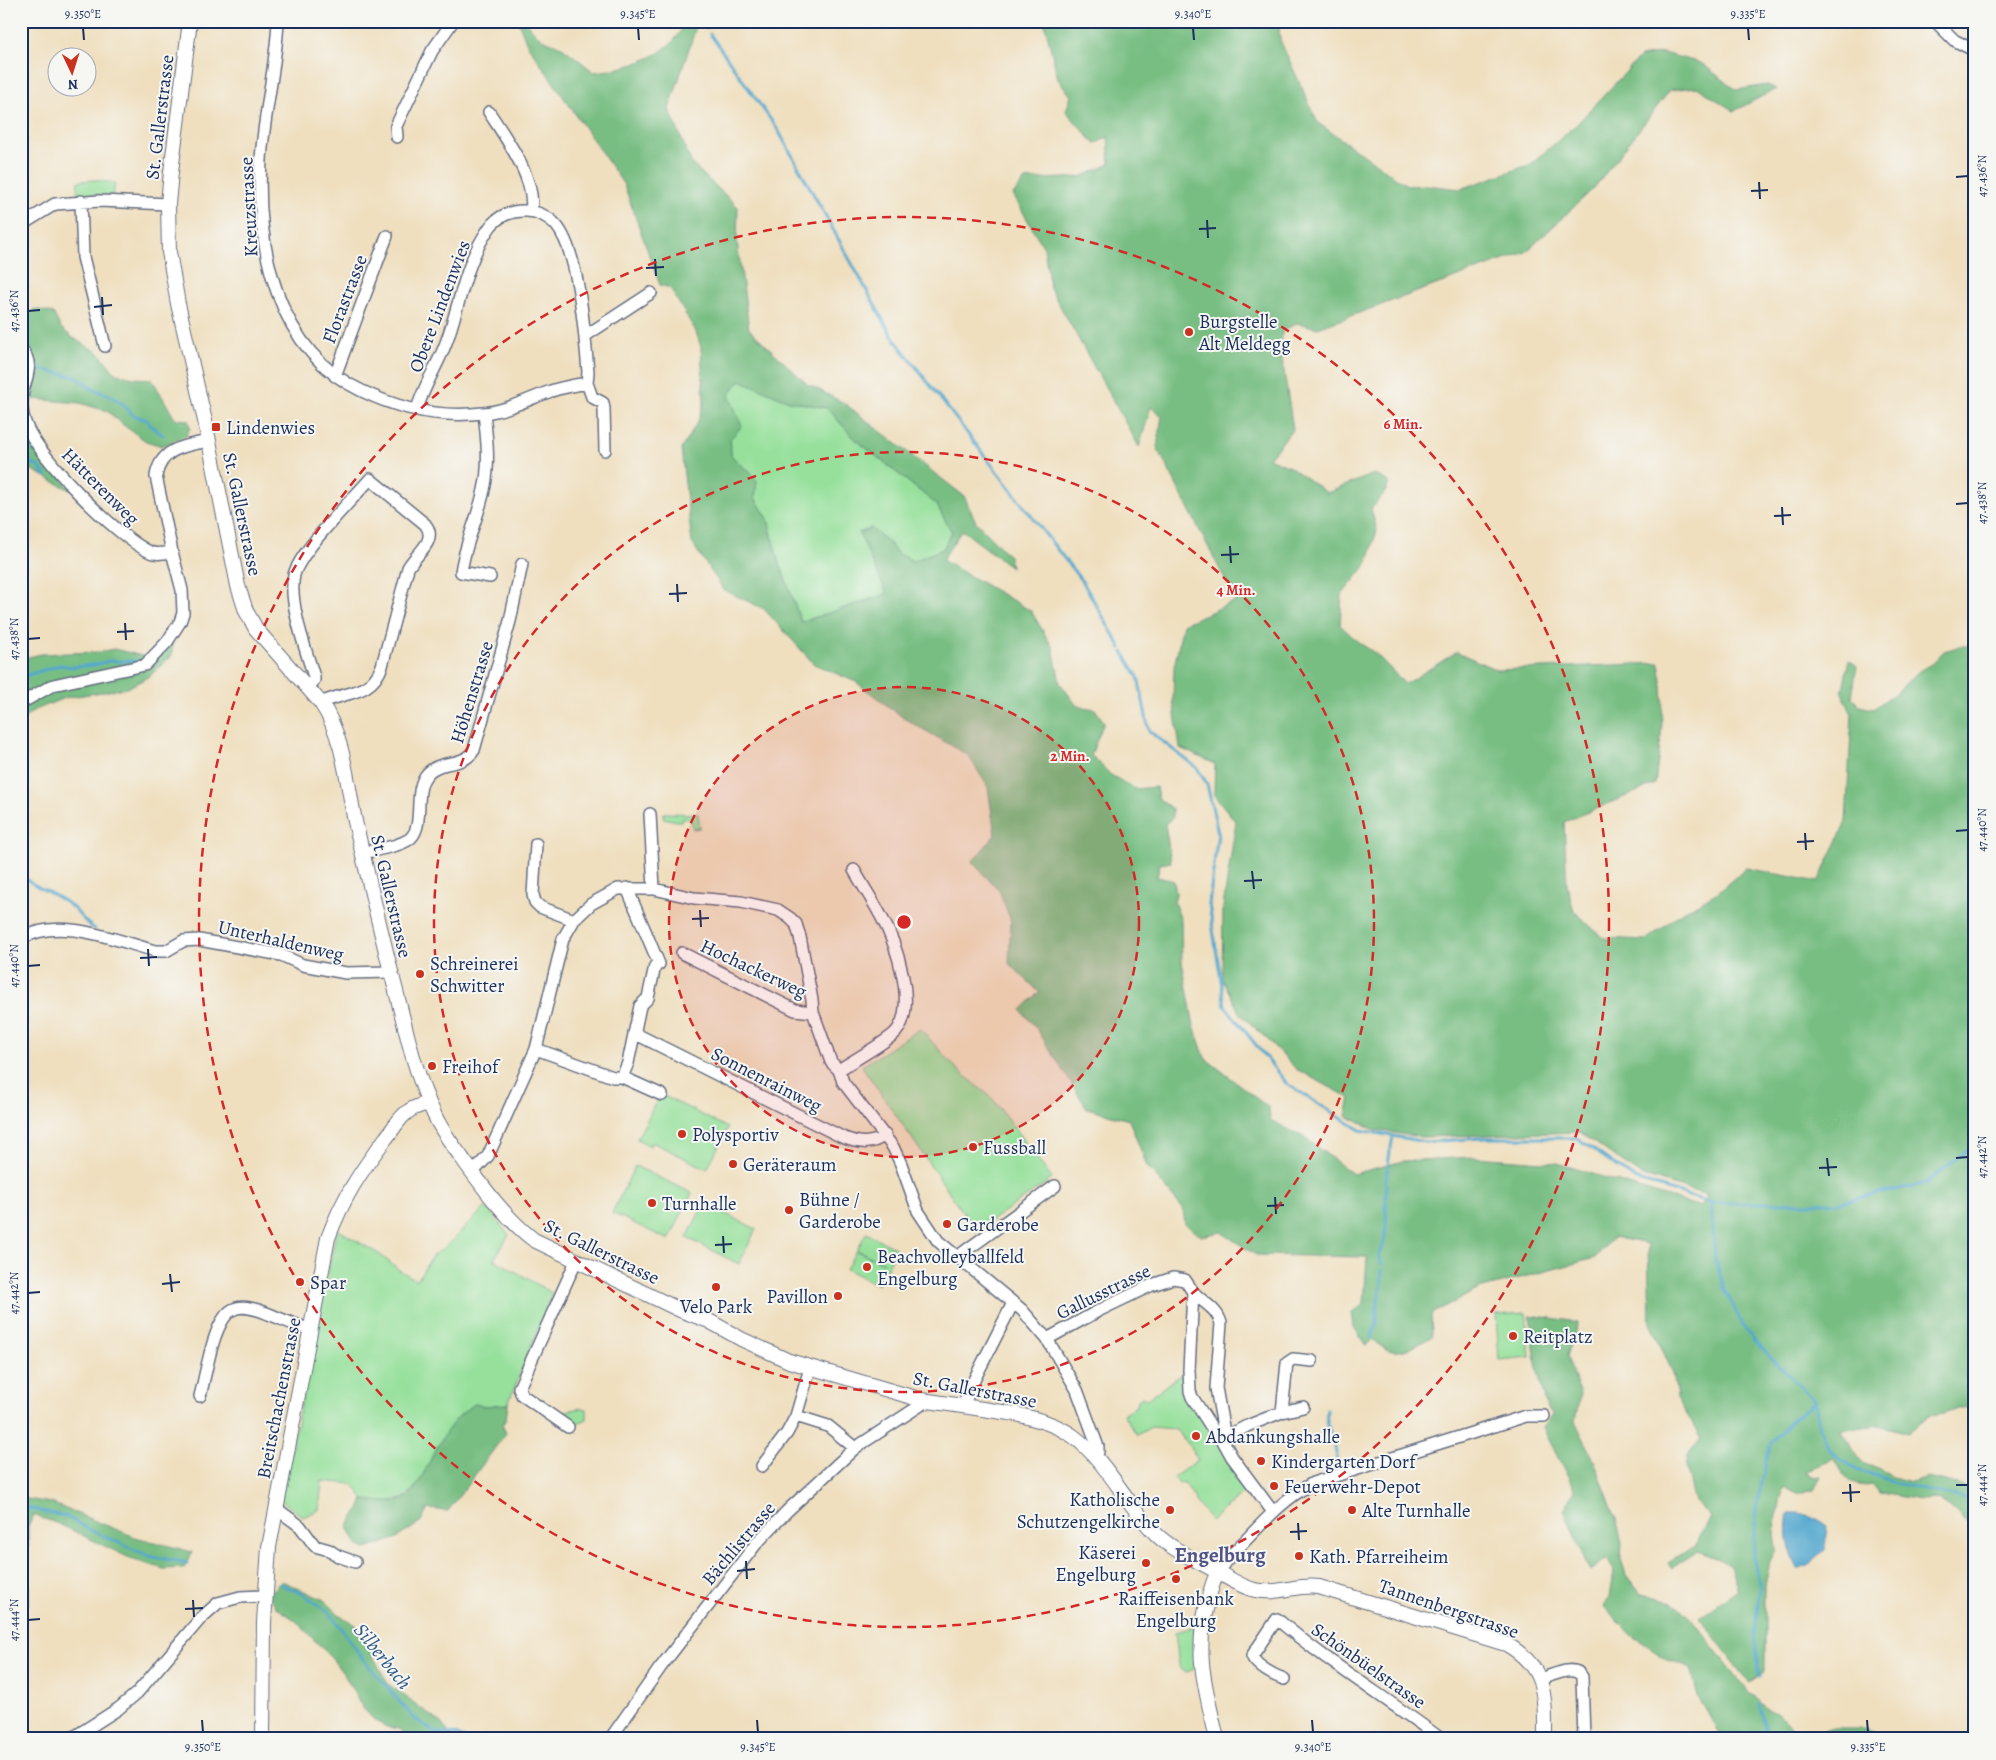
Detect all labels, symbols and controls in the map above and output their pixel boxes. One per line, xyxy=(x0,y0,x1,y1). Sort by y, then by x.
text: 9.350°E xyxy=(65,6,101,22)
text: 9.345°E xyxy=(620,6,656,22)
text: 9.340°E xyxy=(1175,6,1211,22)
text: 9.335°E xyxy=(1731,6,1765,22)
north arrow xyxy=(48,48,98,98)
street label: St. Gallerstrasse xyxy=(139,53,181,181)
text: N xyxy=(67,75,79,94)
text: 47.436°N xyxy=(1974,154,1990,197)
street label: Kreuzstrasse xyxy=(233,156,265,258)
street label: Obere Lindenwies xyxy=(403,236,477,376)
street label: Florastrasse xyxy=(316,251,374,348)
text: 47.436°N xyxy=(6,289,22,332)
place label: Burgstelle Alt Meldegg xyxy=(1198,309,1291,357)
marker: Burgstelle Alt Meldegg xyxy=(1183,326,1195,338)
text: 6 Min. xyxy=(1383,414,1423,434)
place label: Lindenwies xyxy=(226,415,315,441)
marker: Lindenwies xyxy=(210,421,222,433)
street label: Hätterenweg xyxy=(56,442,145,532)
street label: St. Gallerstrasse xyxy=(216,450,268,578)
text: 47.438°N xyxy=(1974,481,1990,524)
text: 4 Min. xyxy=(1216,580,1256,600)
text: 47.438°N xyxy=(6,617,22,660)
street label: Höhenstrasse xyxy=(444,638,500,747)
text: 2 Min. xyxy=(1050,746,1090,766)
text: 47.440°N xyxy=(1974,808,1990,852)
street label: St. Gallerstrasse xyxy=(364,832,418,960)
centre of rings xyxy=(895,913,913,931)
street label: Unterhaldenweg xyxy=(215,914,347,968)
street label: Hochackerweg xyxy=(696,933,811,1005)
text: 47.440°N xyxy=(6,944,22,988)
place label: Schreinerei Schwitter xyxy=(430,951,519,999)
marker: Schreinerei Schwitter xyxy=(414,968,426,980)
street label: Sonnenrainweg xyxy=(707,1041,827,1119)
place label: Freihof xyxy=(442,1054,501,1080)
marker: Freihof xyxy=(426,1060,438,1072)
place label: Polysportiv xyxy=(692,1122,779,1148)
marker: Polysportiv xyxy=(676,1128,688,1140)
place label: Fussball xyxy=(983,1135,1046,1161)
text: 47.442°N xyxy=(1974,1135,1990,1178)
marker: Fussball xyxy=(967,1141,979,1153)
place label: Geräteraum xyxy=(743,1152,837,1178)
marker: Geräteraum xyxy=(727,1158,739,1170)
place label: Bühne / Garderobe xyxy=(799,1187,881,1235)
place label: Turnhalle xyxy=(662,1191,737,1217)
marker: Turnhalle xyxy=(646,1197,658,1209)
marker: Bühne / Garderobe xyxy=(783,1204,795,1216)
place label: Garderobe xyxy=(957,1212,1039,1238)
street label: St. Gallerstrasse xyxy=(539,1213,664,1291)
marker: Garderobe xyxy=(941,1218,953,1230)
place label: Beachvolleyballfeld Engelburg xyxy=(877,1244,1025,1292)
street label: Gallusstrasse xyxy=(1052,1258,1155,1326)
marker: Beachvolleyballfeld Engelburg xyxy=(861,1261,873,1273)
place label: Spar xyxy=(310,1270,346,1296)
text: 47.442°N xyxy=(6,1271,22,1314)
marker: Spar xyxy=(294,1276,306,1288)
marker: Velo Park xyxy=(710,1281,722,1293)
place label: Pavillon xyxy=(766,1284,828,1310)
marker: Pavillon xyxy=(832,1290,844,1302)
place label: Velo Park xyxy=(679,1294,753,1320)
street label: Breitschachenstrasse xyxy=(251,1315,307,1481)
place label: Reitplatz xyxy=(1523,1324,1593,1350)
marker: Reitplatz xyxy=(1507,1330,1519,1342)
street label: St. Gallerstrasse xyxy=(911,1365,1039,1415)
place label: Abdankungshalle xyxy=(1205,1424,1340,1450)
marker: Abdankungshalle xyxy=(1190,1430,1202,1442)
place label: Kindergarten Dorf xyxy=(1271,1449,1418,1475)
marker: Kindergarten Dorf xyxy=(1255,1455,1267,1467)
text: 47.444°N xyxy=(1974,1463,1990,1506)
place label: Feuerwehr-Depot xyxy=(1284,1474,1421,1500)
marker: Feuerwehr-Depot xyxy=(1268,1480,1280,1492)
place label: Katholische Schutzengelkirche xyxy=(1017,1487,1160,1535)
street label: Bächlistrasse xyxy=(696,1496,782,1591)
place label: Alte Turnhalle xyxy=(1361,1498,1470,1524)
marker: Katholische Schutzengelkirche xyxy=(1164,1504,1176,1516)
marker: Alte Turnhalle xyxy=(1346,1504,1358,1516)
place label: Käserei Engelburg xyxy=(1056,1540,1136,1588)
district label: Engelburg xyxy=(1174,1541,1266,1569)
place label: Kath. Pfarreiheim xyxy=(1309,1544,1449,1570)
marker: Kath. Pfarreiheim xyxy=(1293,1550,1305,1562)
marker: Käserei Engelburg xyxy=(1140,1557,1152,1569)
marker: Raiffeisenbank Engelburg xyxy=(1170,1573,1182,1585)
street label: Tannenbergstrasse xyxy=(1375,1573,1522,1645)
place label: Raiffeisenbank Engelburg xyxy=(1118,1586,1234,1634)
text: 47.444°N xyxy=(6,1598,22,1641)
water label: Silberbach xyxy=(347,1617,418,1695)
street label: Schönbüelstrasse xyxy=(1306,1617,1431,1715)
text: 9.350°E xyxy=(185,1739,221,1755)
text: 9.345°E xyxy=(740,1739,776,1755)
text: 9.340°E xyxy=(1295,1739,1331,1755)
text: 9.335°E xyxy=(1851,1739,1885,1755)

